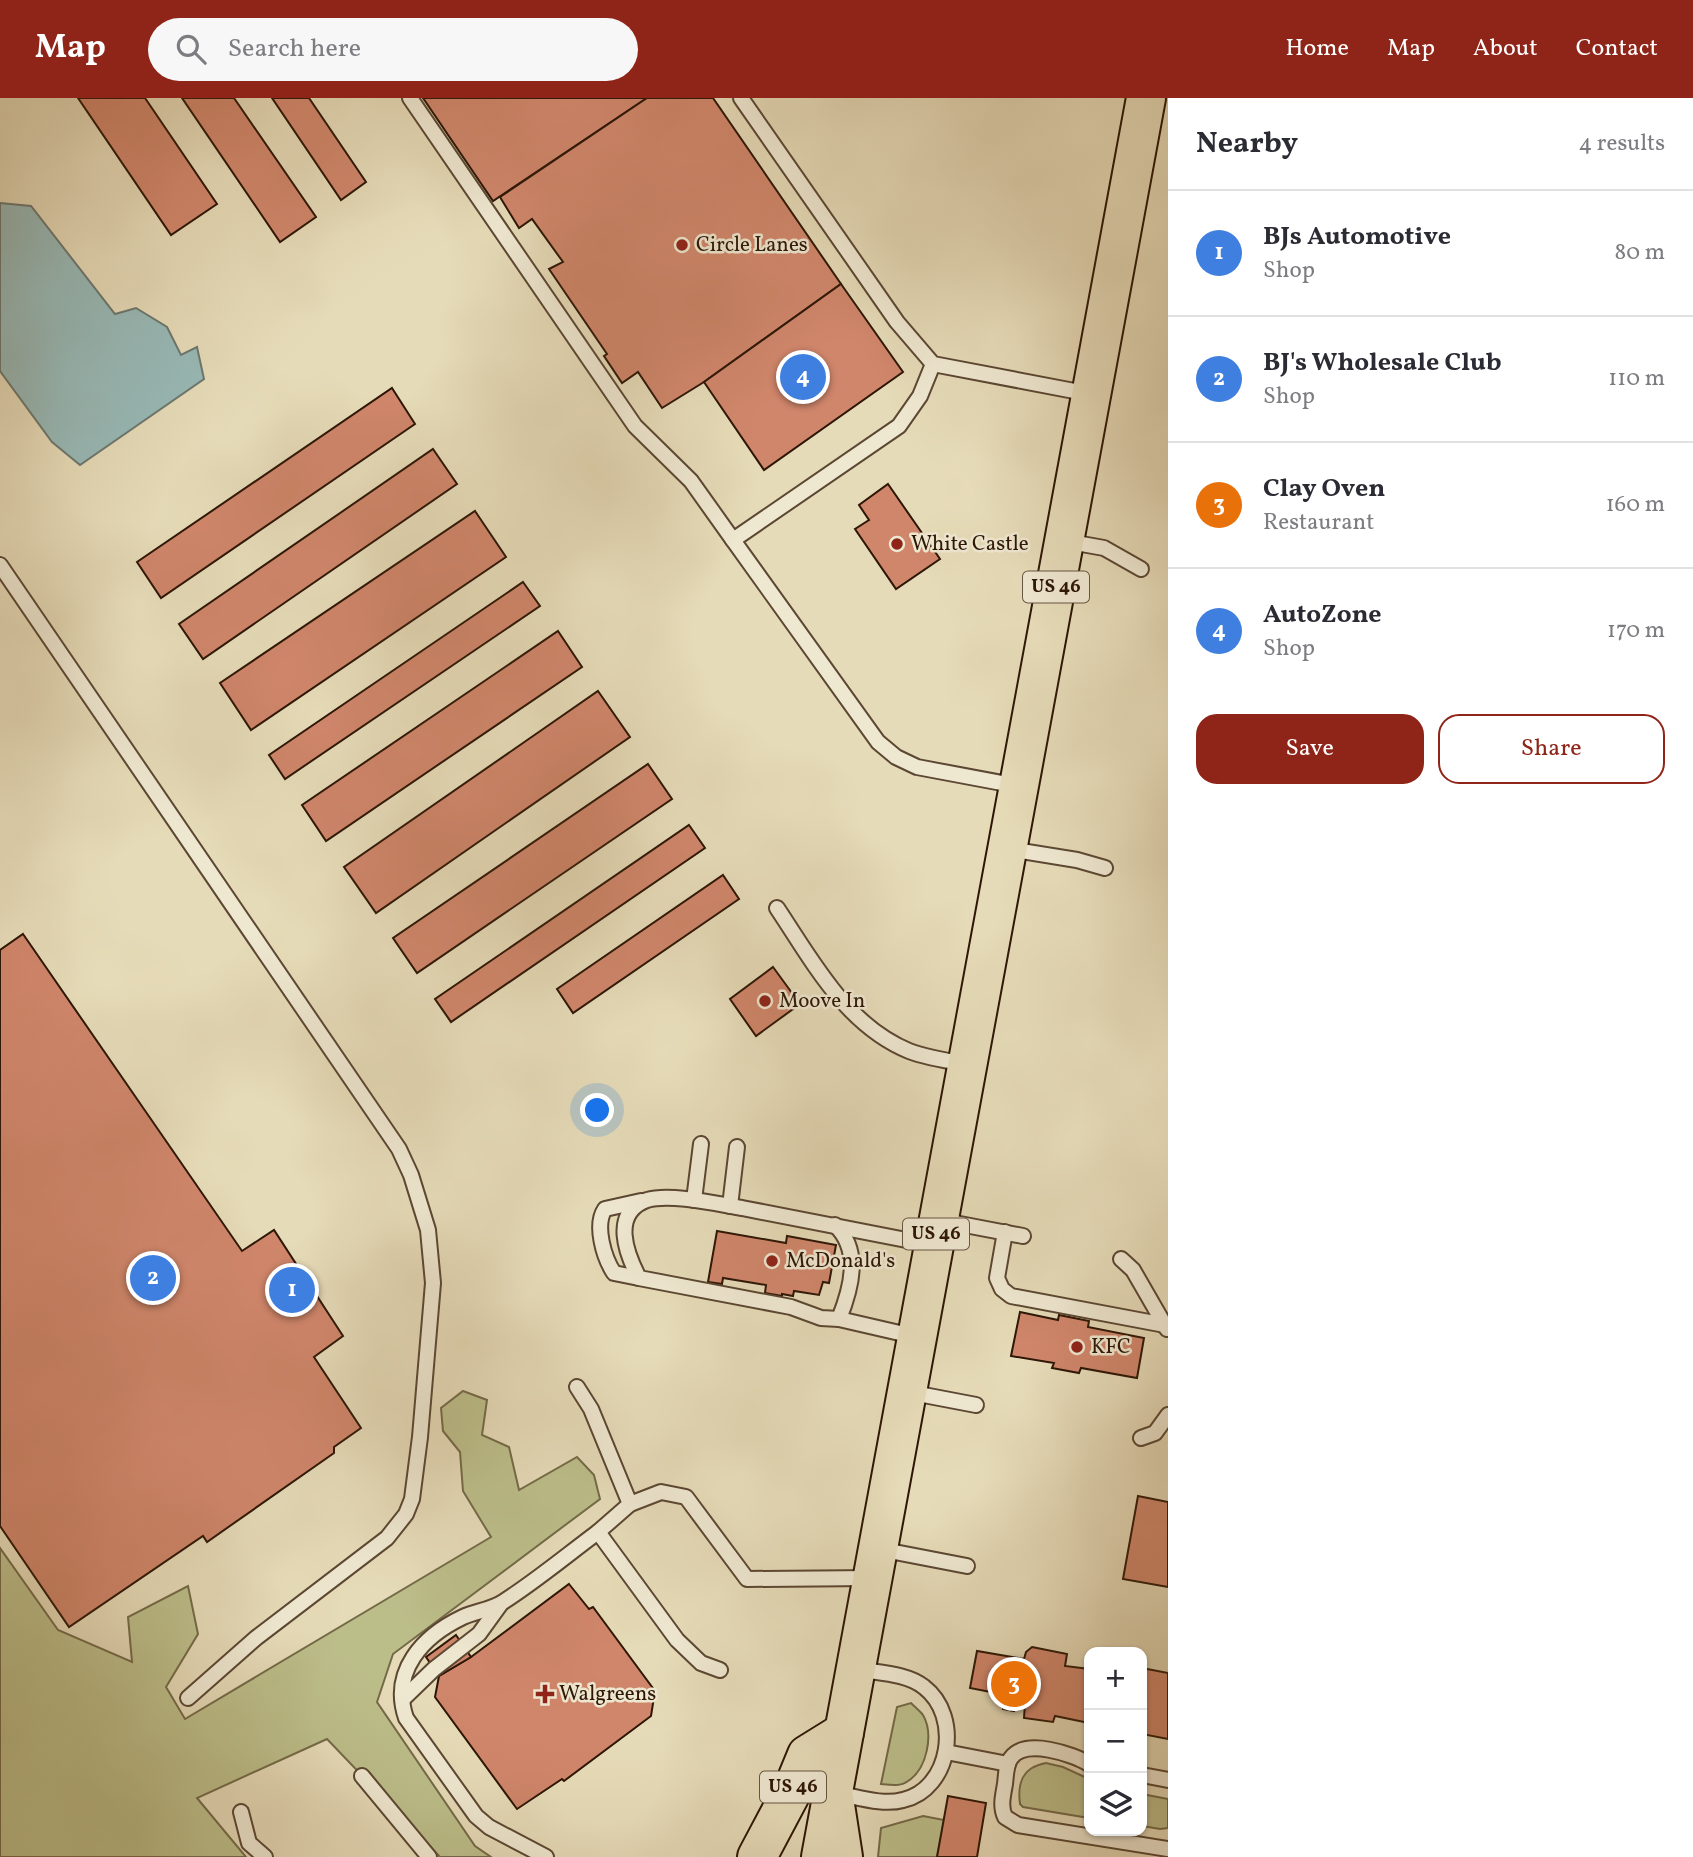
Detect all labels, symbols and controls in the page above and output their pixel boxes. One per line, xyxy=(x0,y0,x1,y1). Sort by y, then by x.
search box xyxy=(148,18,638,81)
text: Map xyxy=(35,26,106,72)
icon: search xyxy=(172,30,210,68)
text: Search here xyxy=(228,31,361,67)
text: Home xyxy=(1285,32,1349,66)
text: Map xyxy=(1387,32,1435,66)
text: About xyxy=(1473,32,1538,66)
text: Contact xyxy=(1576,32,1658,66)
text: Nearby xyxy=(1196,123,1298,165)
text: 4 results xyxy=(1579,128,1665,160)
text: BJs Automotive xyxy=(1263,219,1451,255)
place label: Circle Lanes xyxy=(696,231,808,260)
marker: Circle Lanes xyxy=(674,237,690,253)
text: 1 xyxy=(1214,237,1224,269)
text: 80 m xyxy=(1615,237,1665,269)
text: Shop xyxy=(1263,255,1315,287)
text: BJ's Wholesale Club xyxy=(1263,345,1502,381)
pin: 4 xyxy=(780,351,826,403)
text: 2 xyxy=(1213,363,1225,395)
text: 110 m xyxy=(1608,363,1665,395)
text: Shop xyxy=(1263,381,1315,413)
text: Clay Oven xyxy=(1263,471,1385,507)
text: 3 xyxy=(1213,489,1225,521)
text: 160 m xyxy=(1606,489,1665,521)
text: Restaurant xyxy=(1263,507,1374,539)
place label: White Castle xyxy=(911,530,1029,559)
marker: White Castle xyxy=(889,536,905,552)
road number: US 46 xyxy=(1023,572,1089,602)
text: AutoZone xyxy=(1263,597,1382,633)
text: 4 xyxy=(1212,615,1226,647)
text: 170 m xyxy=(1607,615,1665,647)
text: Shop xyxy=(1263,633,1315,665)
button: Save xyxy=(1196,714,1424,784)
button: Share xyxy=(1438,714,1665,784)
place label: Moove In xyxy=(779,987,865,1016)
marker: Moove In xyxy=(757,993,773,1009)
your location xyxy=(580,1093,614,1127)
road number: US 46 xyxy=(903,1218,969,1250)
place label: McDonald's xyxy=(786,1247,895,1276)
pin: 2 xyxy=(130,1252,176,1304)
marker: McDonald's xyxy=(764,1253,780,1269)
pin: 1 xyxy=(269,1264,315,1316)
place label: KFC xyxy=(1091,1333,1131,1362)
marker: KFC xyxy=(1069,1339,1085,1355)
map controls xyxy=(1084,1647,1147,1836)
button: + xyxy=(1084,1647,1147,1710)
pin: 3 xyxy=(991,1658,1037,1710)
place label: Walgreens xyxy=(559,1680,656,1709)
marker: Walgreens xyxy=(537,1686,553,1702)
button: − xyxy=(1084,1710,1147,1773)
road number: US 46 xyxy=(760,1772,826,1802)
button: layers xyxy=(1084,1773,1147,1836)

